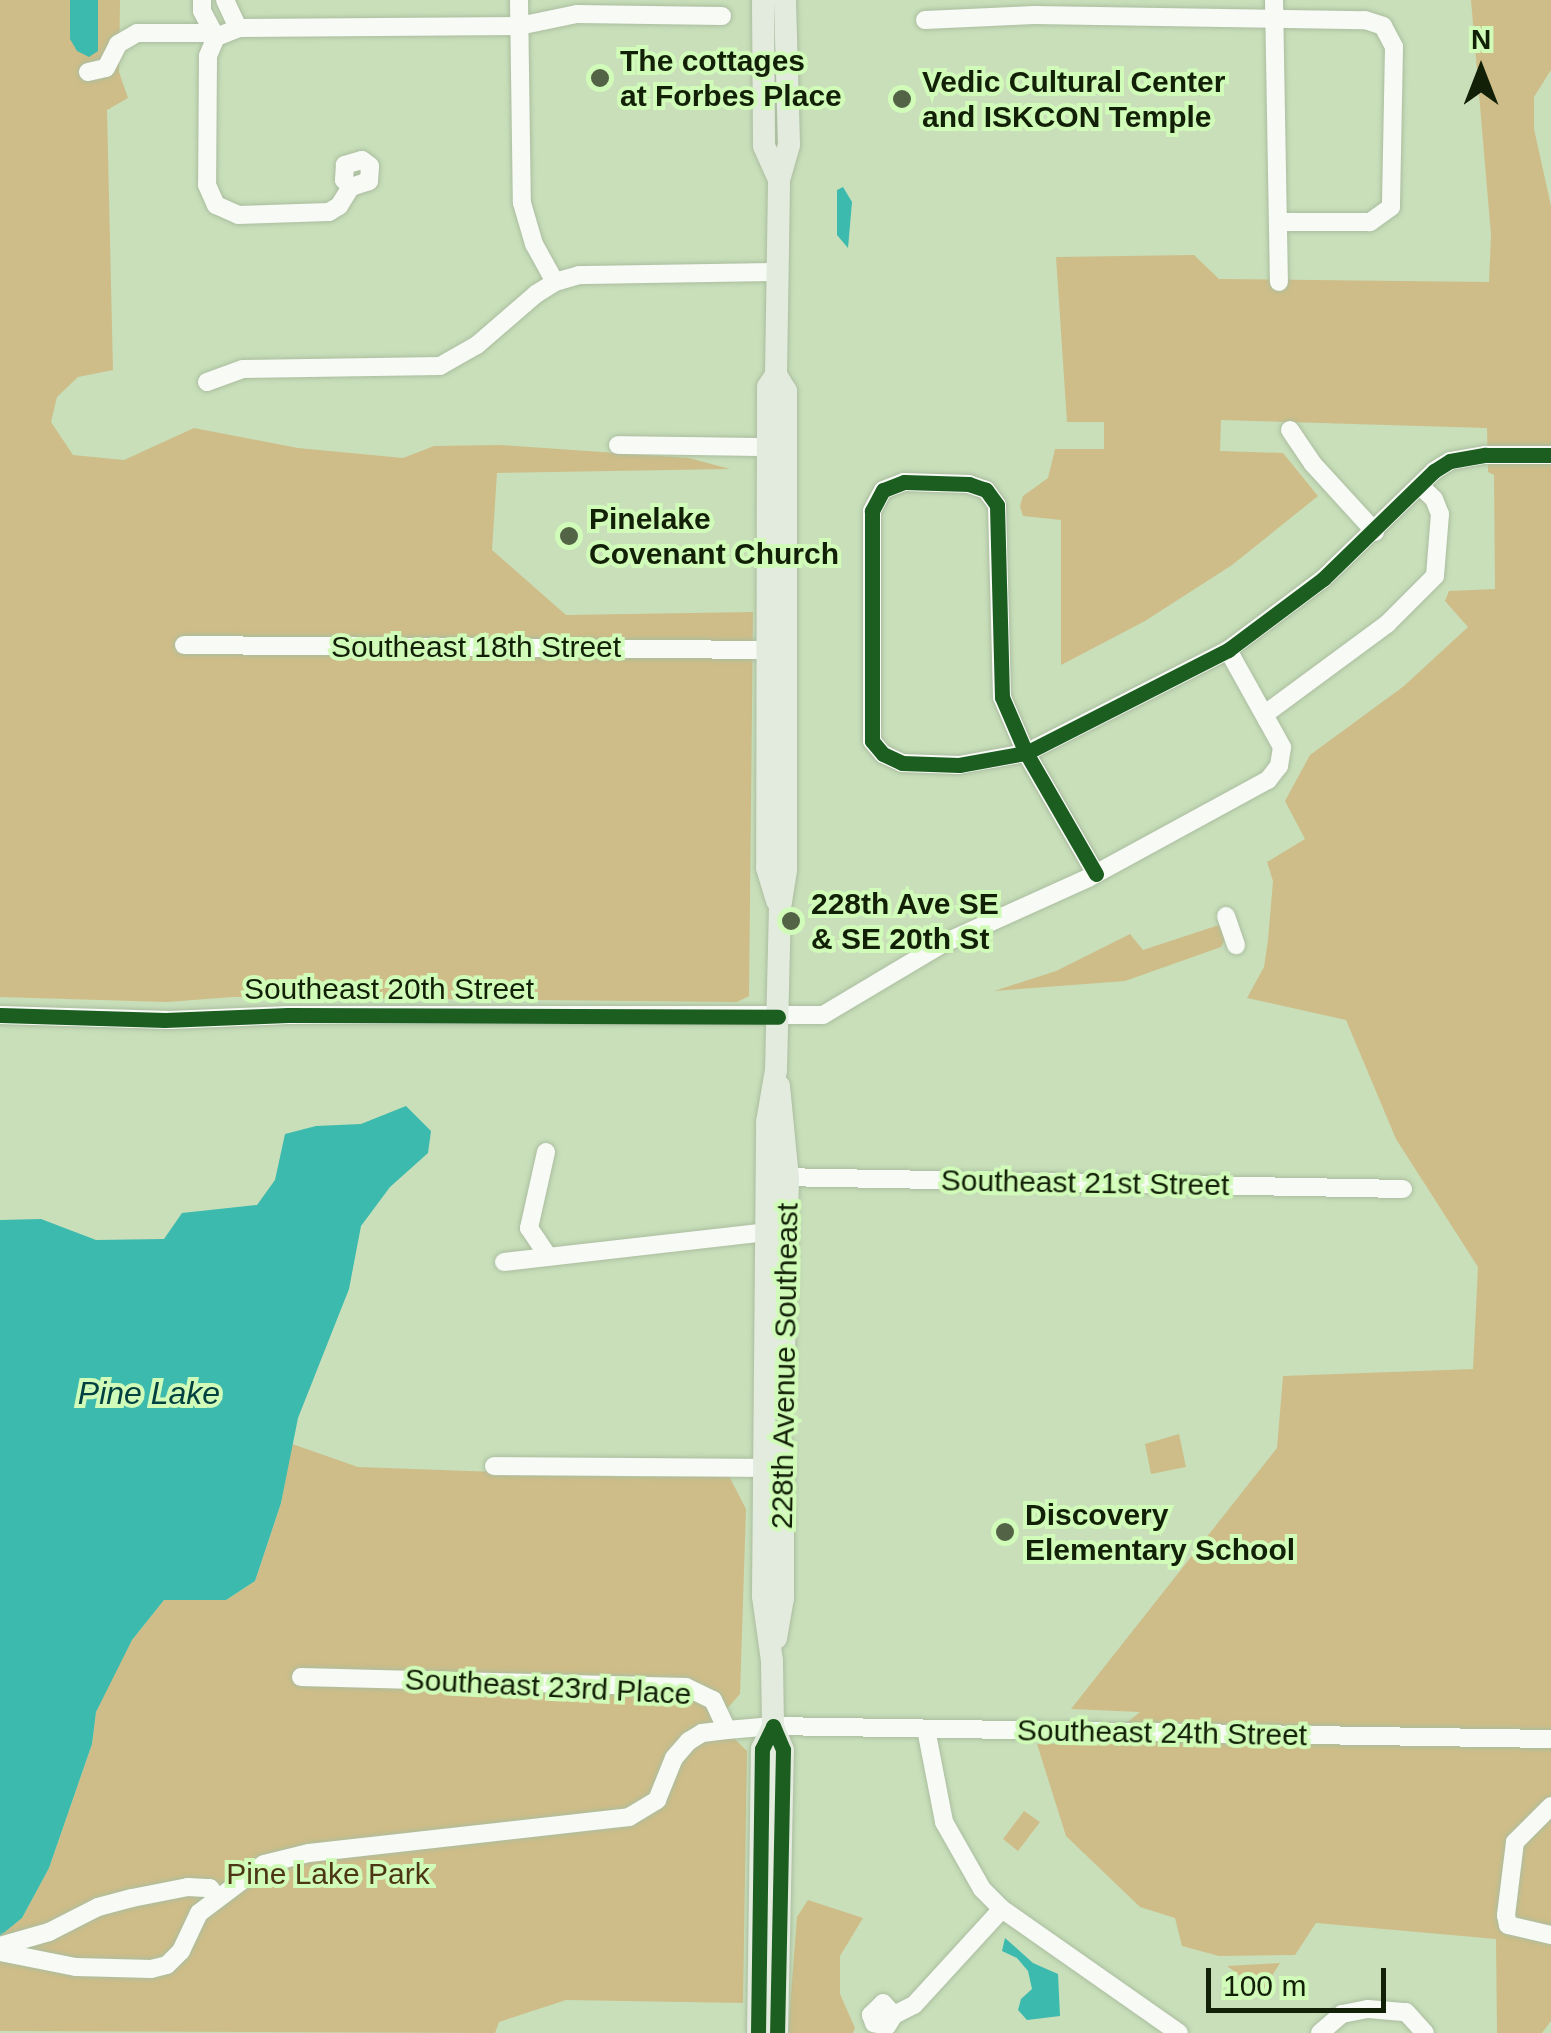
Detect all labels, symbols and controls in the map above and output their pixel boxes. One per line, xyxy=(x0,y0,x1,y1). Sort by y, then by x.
north arrow xyxy=(1431,20,1531,120)
text: N xyxy=(1471,24,1491,55)
place label: The cottages at Forbes Place xyxy=(620,43,842,114)
place label: Vedic Cultural Center and ISKCON Temple xyxy=(922,64,1225,134)
marker: The cottages at Forbes Place xyxy=(589,67,611,89)
marker: Vedic Cultural Center and ISKCON Temple xyxy=(891,88,913,110)
place label: Pinelake Covenant Church xyxy=(589,501,839,572)
marker: Pinelake Covenant Church xyxy=(558,525,580,547)
street label: Southeast 18th Street xyxy=(331,629,621,665)
place label: 228th Ave SE & SE 20th St xyxy=(811,886,1000,956)
marker: 228th Ave SE & SE 20th St xyxy=(780,910,802,932)
street label: Southeast 20th Street xyxy=(244,971,534,1007)
street label: Southeast 21st Street xyxy=(940,1162,1230,1204)
street label: 228th Avenue Southeast xyxy=(764,1202,806,1530)
water label: Pine Lake xyxy=(78,1374,220,1412)
place label: Discovery Elementary School xyxy=(1025,1497,1295,1568)
marker: Discovery Elementary School xyxy=(994,1521,1016,1543)
street label: Southeast 23rd Place xyxy=(404,1662,692,1712)
street label: Southeast 24th Street xyxy=(1017,1712,1307,1754)
park label: Pine Lake Park xyxy=(226,1856,430,1892)
scale bar xyxy=(1211,1948,1391,2010)
text: 100 m xyxy=(1223,1969,1306,2002)

